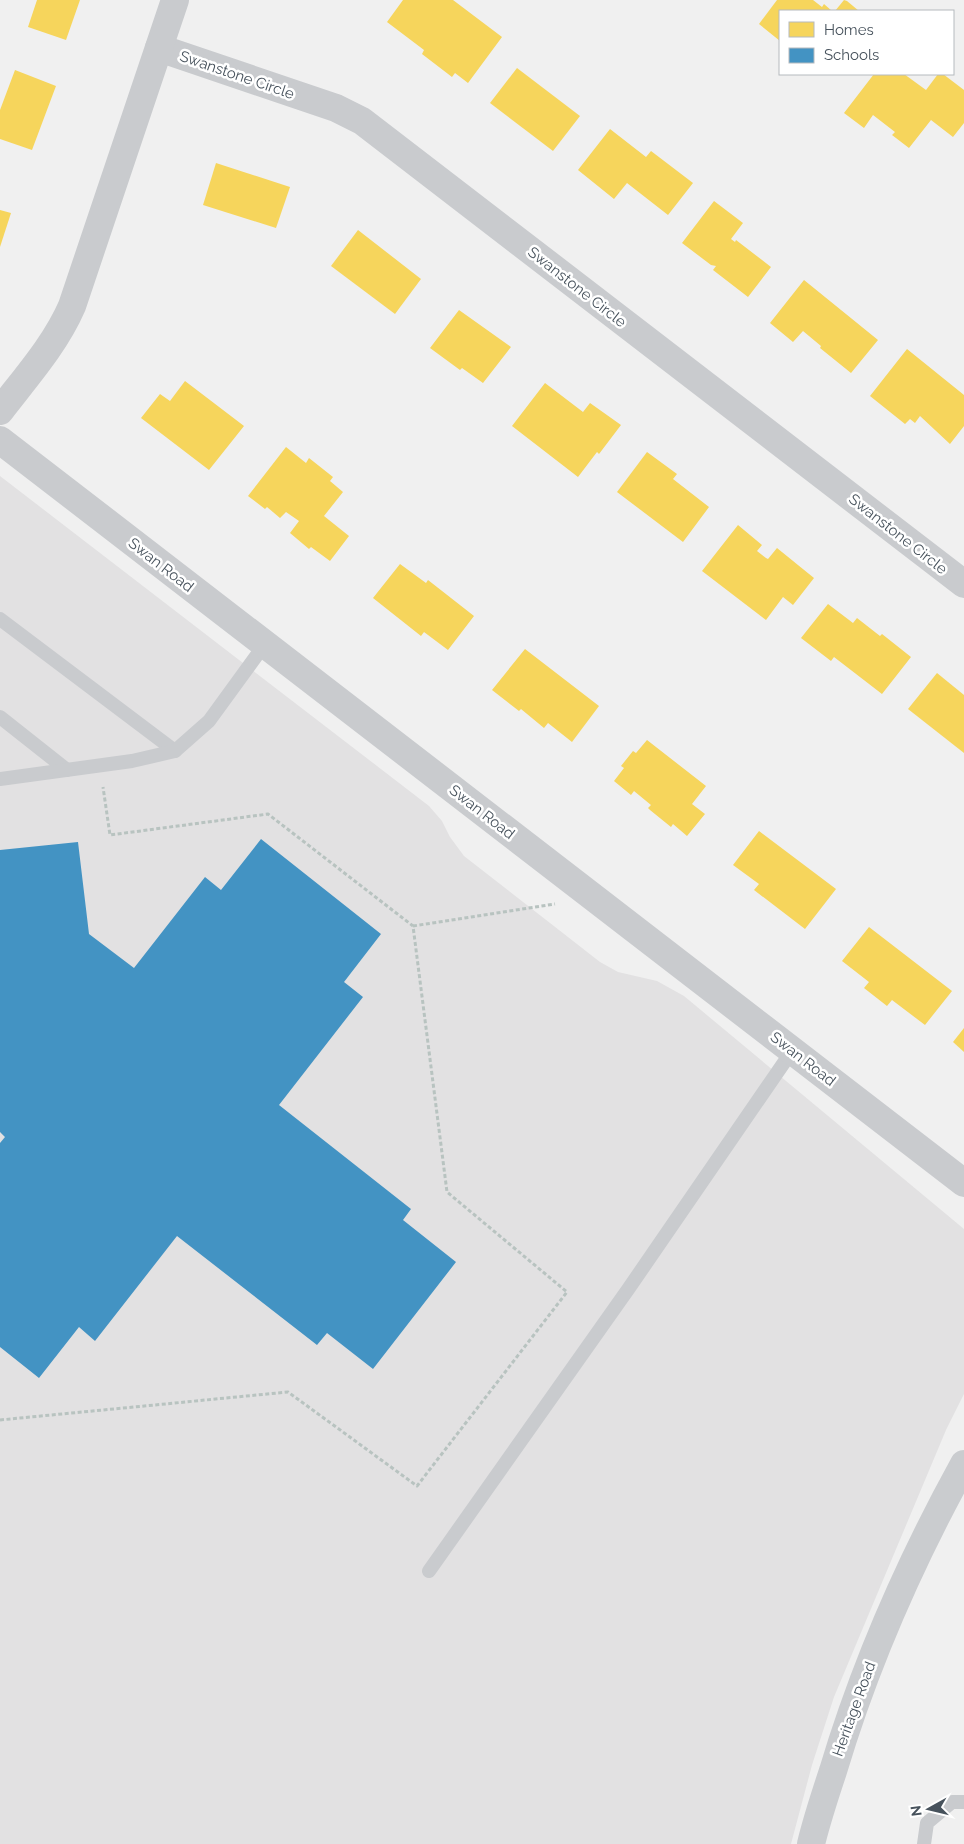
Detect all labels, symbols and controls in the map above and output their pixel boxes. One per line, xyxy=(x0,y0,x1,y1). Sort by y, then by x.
legend xyxy=(779,10,954,75)
text: Homes xyxy=(824,21,874,39)
text: Schools xyxy=(824,46,879,64)
street label: Swanstone Circle xyxy=(177,47,297,103)
street label: Swanstone Circle xyxy=(524,243,630,331)
street label: Swanstone Circle xyxy=(845,490,951,578)
street label: Swan Road xyxy=(125,534,197,596)
street label: Swan Road xyxy=(446,781,518,843)
street label: Swan Road xyxy=(767,1028,839,1090)
street label: Heritage Road xyxy=(829,1659,879,1759)
north arrow xyxy=(904,1784,954,1834)
text: N xyxy=(907,1804,925,1817)

